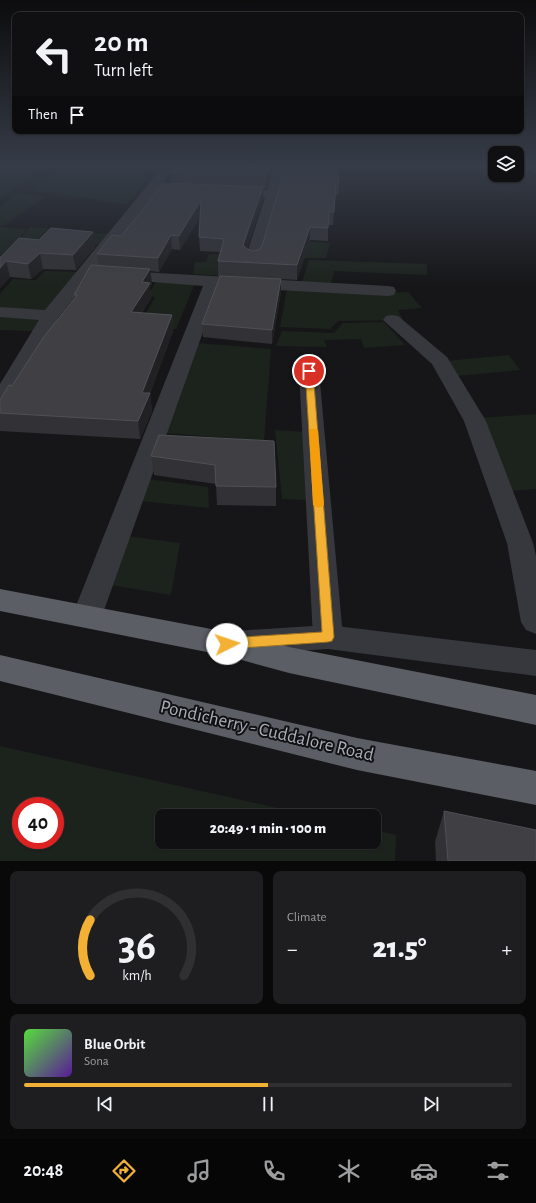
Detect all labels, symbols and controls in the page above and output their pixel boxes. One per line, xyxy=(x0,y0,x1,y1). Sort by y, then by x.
icon: left xyxy=(28,28,80,80)
text: 20 m xyxy=(94,29,149,57)
text: Turn left xyxy=(94,62,153,80)
icon: arrive xyxy=(66,104,88,126)
text: Then xyxy=(28,107,58,122)
map controls xyxy=(488,146,524,182)
button: layers xyxy=(488,146,524,182)
pin xyxy=(292,354,326,388)
icon: arrive xyxy=(298,360,320,382)
position arrow xyxy=(206,623,248,665)
street label: Pondicherry - Cuddalore Road xyxy=(158,697,376,765)
speed limit sign: 40 xyxy=(12,797,64,849)
text: 20:49 · 1 min · 100 m xyxy=(210,821,326,836)
text: Climate xyxy=(287,911,326,924)
text: 36 xyxy=(117,925,156,966)
text: 21.5° xyxy=(372,933,427,963)
text: − xyxy=(287,938,298,960)
text: + xyxy=(501,938,512,960)
text: km/h xyxy=(122,968,151,982)
text: Blue Orbit xyxy=(84,1037,145,1052)
text: Sona xyxy=(84,1055,109,1068)
icon: previous xyxy=(94,1093,116,1115)
icon: pause xyxy=(257,1093,279,1115)
icon: next xyxy=(420,1093,442,1115)
icon: directions xyxy=(110,1157,138,1185)
icon: music xyxy=(185,1157,213,1185)
icon: phone xyxy=(260,1157,288,1185)
icon: climate xyxy=(335,1157,363,1185)
icon: car xyxy=(410,1157,438,1185)
icon: filters xyxy=(484,1157,512,1185)
text: 20:48 xyxy=(23,1162,63,1180)

